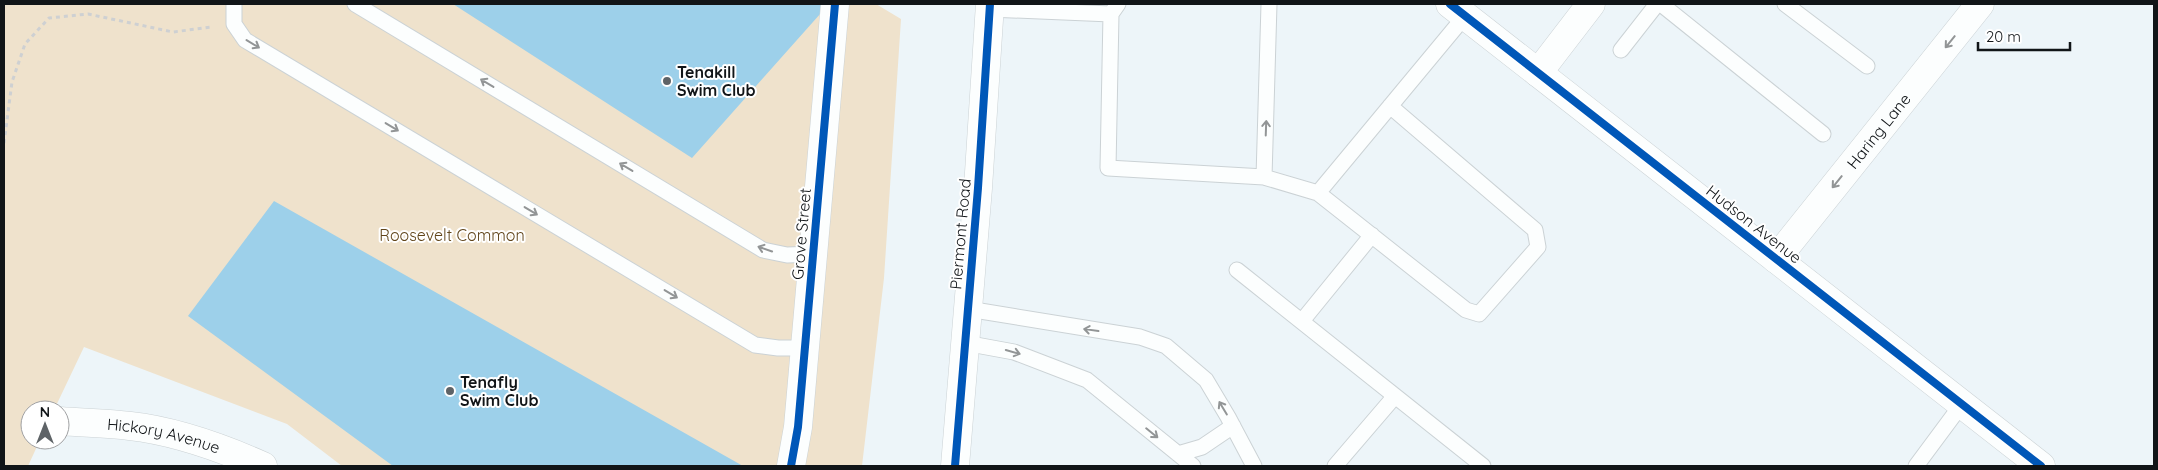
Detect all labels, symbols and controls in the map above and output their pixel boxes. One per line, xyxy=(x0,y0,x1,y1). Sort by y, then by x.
scale bar xyxy=(1978,20,2070,52)
text: 20 m xyxy=(1986,27,2021,46)
one-way arrow xyxy=(1944,35,1955,48)
one-way arrow xyxy=(245,40,259,50)
place label: Tenakill Swim Club xyxy=(677,62,756,100)
marker: Tenakill Swim Club xyxy=(661,75,673,87)
one-way arrow xyxy=(480,78,494,88)
street label: Haring Lane xyxy=(1842,89,1915,173)
one-way arrow xyxy=(1261,121,1271,137)
one-way arrow xyxy=(384,123,399,133)
one-way arrow xyxy=(619,161,633,171)
one-way arrow xyxy=(1832,175,1842,189)
street label: Piermont Road xyxy=(945,178,975,290)
street label: Hudson Avenue xyxy=(1702,180,1806,268)
street label: Grove Street xyxy=(787,187,815,281)
one-way arrow xyxy=(524,206,538,216)
park label: Roosevelt Common xyxy=(379,225,525,245)
one-way arrow xyxy=(758,244,774,253)
one-way arrow xyxy=(663,290,678,300)
one-way arrow xyxy=(1083,325,1099,335)
one-way arrow xyxy=(1005,348,1021,358)
place label: Tenafly Swim Club xyxy=(460,372,539,410)
marker: Tenafly Swim Club xyxy=(444,385,456,397)
north arrow xyxy=(20,400,70,450)
one-way arrow xyxy=(1217,401,1227,415)
text: N xyxy=(40,403,50,421)
street label: Hickory Avenue xyxy=(106,414,223,458)
one-way arrow xyxy=(1145,427,1158,438)

